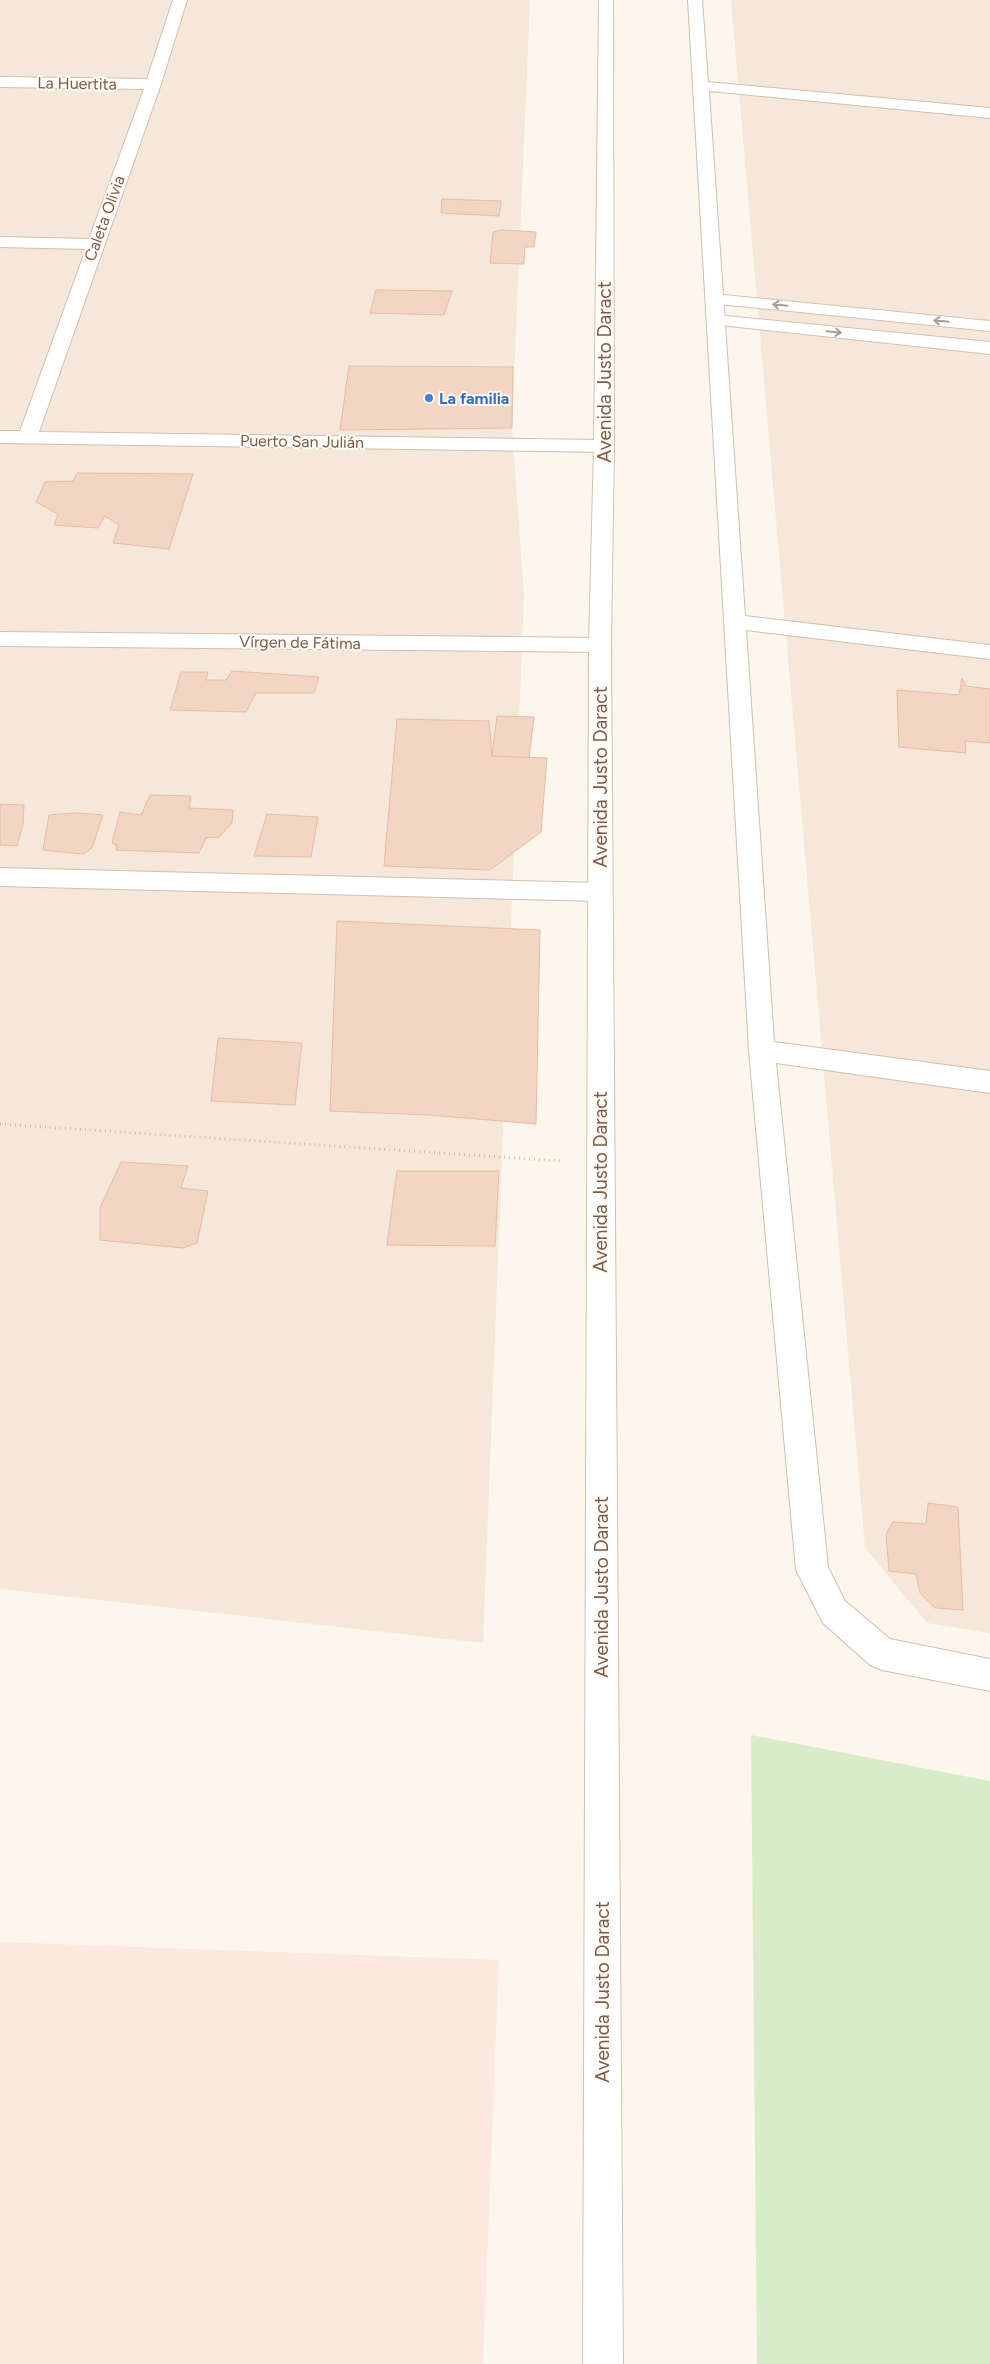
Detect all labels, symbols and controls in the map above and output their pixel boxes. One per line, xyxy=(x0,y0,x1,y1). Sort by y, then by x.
street label: La Huertita xyxy=(37,73,117,94)
street label: Caleta Olivia xyxy=(80,173,129,264)
street label: Avenida Justo Daract xyxy=(593,281,616,463)
one-way arrow xyxy=(772,300,788,310)
one-way arrow xyxy=(934,316,950,326)
one-way arrow xyxy=(825,327,841,337)
place label: La familia xyxy=(439,389,509,408)
marker: La familia xyxy=(423,392,435,404)
street label: Puerto San Julián xyxy=(240,431,364,452)
street label: Vírgen de Fátima xyxy=(239,632,361,653)
street label: Avenida Justo Daract xyxy=(589,686,612,868)
street label: Avenida Justo Daract xyxy=(589,1091,612,1273)
street label: Avenida Justo Daract xyxy=(590,1496,613,1678)
street label: Avenida Justo Daract xyxy=(591,1901,614,2083)

